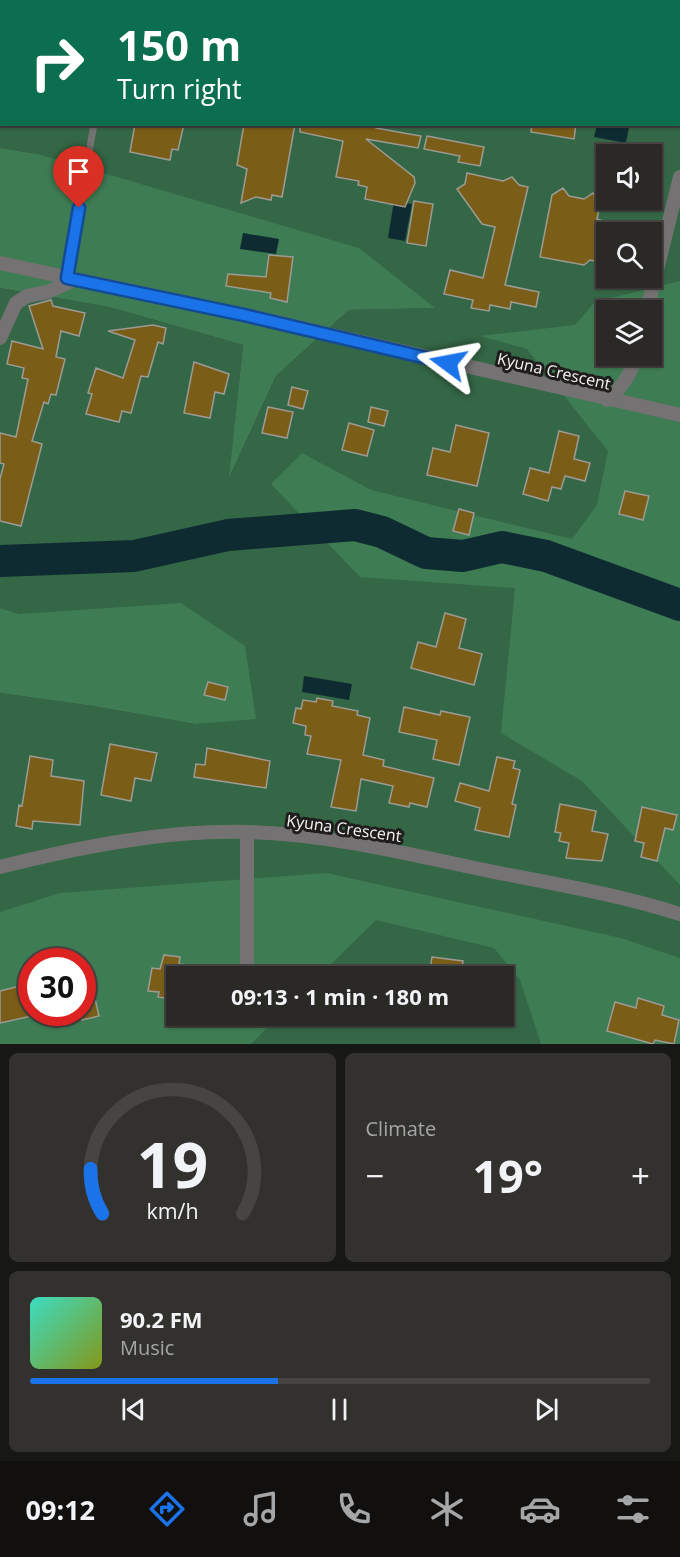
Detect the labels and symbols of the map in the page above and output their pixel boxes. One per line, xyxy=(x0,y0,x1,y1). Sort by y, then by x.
pin xyxy=(53,146,104,208)
position arrow xyxy=(416,331,480,395)
street label: Kyuna Crescent xyxy=(495,347,613,395)
street label: Kyuna Crescent xyxy=(285,809,403,847)
speed limit sign: 30 xyxy=(18,948,96,1026)

